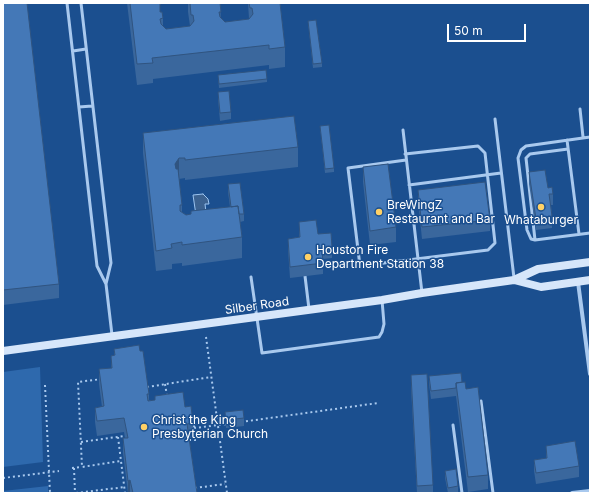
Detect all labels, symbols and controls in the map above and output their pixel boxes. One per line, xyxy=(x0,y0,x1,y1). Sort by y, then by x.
scale bar xyxy=(449,16,528,42)
text: 50 m xyxy=(454,23,483,38)
place label: BreWingZ Restaurant and Bar xyxy=(387,198,495,226)
marker: Whataburger xyxy=(536,202,546,212)
marker: BreWingZ Restaurant and Bar xyxy=(374,207,384,217)
place label: Whataburger xyxy=(504,213,578,227)
place label: Houston Fire Department Station 38 xyxy=(316,243,444,271)
marker: Houston Fire Department Station 38 xyxy=(303,252,313,262)
street label: Silber Road xyxy=(224,294,290,318)
place label: Christ the King Presbyterian Church xyxy=(152,413,268,441)
marker: Christ the King Presbyterian Church xyxy=(139,422,149,432)

